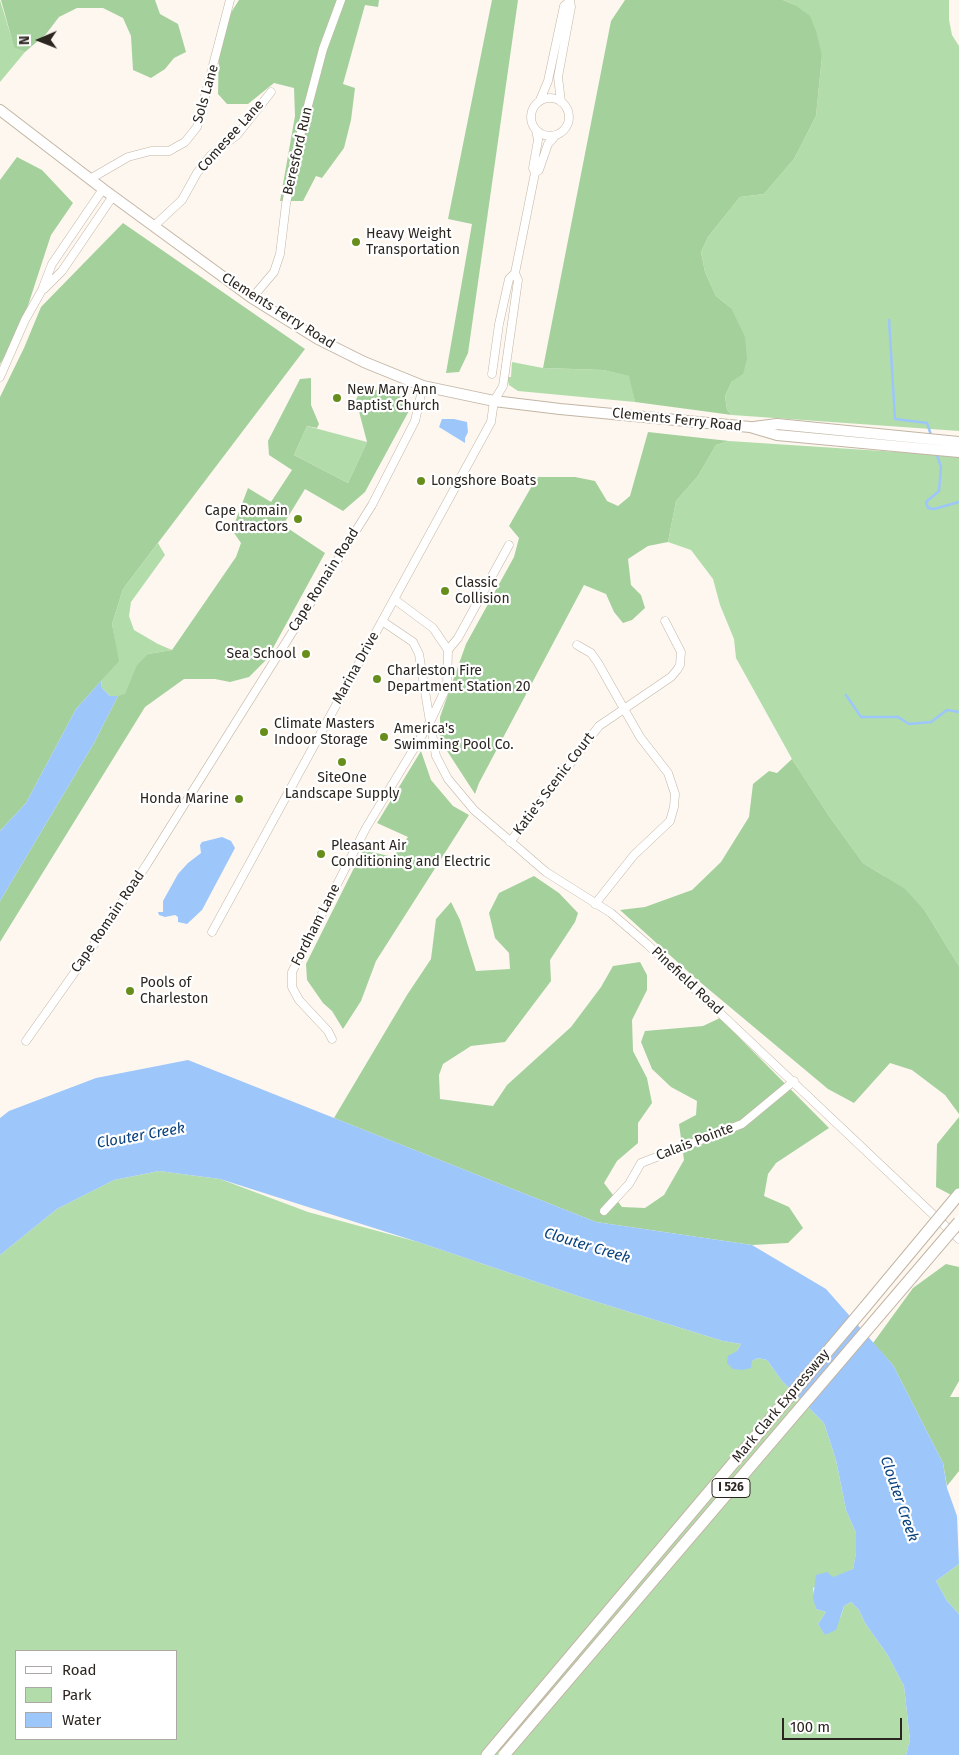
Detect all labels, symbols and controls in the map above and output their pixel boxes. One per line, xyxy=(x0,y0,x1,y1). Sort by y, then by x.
north arrow xyxy=(15,15,65,65)
text: N xyxy=(16,35,33,45)
street label: Sols Lane xyxy=(190,63,222,125)
street label: Comesee Lane xyxy=(194,97,268,175)
street label: Beresford Run xyxy=(280,105,316,197)
place label: Heavy Weight Transportation xyxy=(366,226,460,258)
marker: Heavy Weight Transportation xyxy=(350,236,362,248)
street label: Clements Ferry Road xyxy=(218,269,338,353)
place label: New Mary Ann Baptist Church xyxy=(347,382,440,414)
marker: New Mary Ann Baptist Church xyxy=(331,392,343,404)
street label: Clements Ferry Road xyxy=(611,405,743,435)
place label: Longshore Boats xyxy=(431,473,536,489)
marker: Longshore Boats xyxy=(415,475,427,487)
place label: Cape Romain Contractors xyxy=(205,503,288,536)
marker: Cape Romain Contractors xyxy=(292,513,304,525)
street label: Cape Romain Road xyxy=(285,525,363,635)
place label: Classic Collision xyxy=(455,575,510,608)
marker: Classic Collision xyxy=(439,585,451,597)
street label: Marina Drive xyxy=(329,629,383,707)
place label: Sea School xyxy=(227,646,296,662)
marker: Sea School xyxy=(300,648,312,660)
place label: Charleston Fire Department Station 20 xyxy=(387,663,531,696)
marker: Charleston Fire Department Station 20 xyxy=(371,673,383,685)
place label: Climate Masters Indoor Storage xyxy=(274,716,375,749)
place label: America's Swimming Pool Co. xyxy=(394,721,514,754)
marker: Climate Masters Indoor Storage xyxy=(258,726,270,738)
street label: Katie's Scenic Court xyxy=(510,729,598,839)
marker: America's Swimming Pool Co. xyxy=(378,731,390,743)
marker: SiteOne Landscape Supply xyxy=(336,756,348,768)
place label: SiteOne Landscape Supply xyxy=(285,770,399,802)
place label: Honda Marine xyxy=(140,791,229,807)
marker: Honda Marine xyxy=(233,793,245,805)
place label: Pleasant Air Conditioning and Electric xyxy=(331,838,491,870)
marker: Pleasant Air Conditioning and Electric xyxy=(315,848,327,860)
street label: Cape Romain Road xyxy=(68,868,148,976)
street label: Fordham Lane xyxy=(288,881,344,969)
street label: Pinefield Road xyxy=(648,943,726,1019)
place label: Pools of Charleston xyxy=(140,975,208,1008)
marker: Pools of Charleston xyxy=(124,985,136,997)
water label: Clouter Creek xyxy=(96,1119,186,1153)
street label: Calais Pointe xyxy=(654,1120,736,1164)
water label: Clouter Creek xyxy=(542,1224,632,1268)
street label: Mark Clark Expressway xyxy=(729,1346,833,1466)
water label: Clouter Creek xyxy=(876,1454,922,1544)
road number: I 526 xyxy=(712,1479,750,1498)
legend xyxy=(15,1650,178,1740)
text: Road xyxy=(62,1661,97,1679)
text: Park xyxy=(62,1686,92,1704)
scale bar xyxy=(784,1708,904,1740)
text: Water xyxy=(62,1711,101,1729)
text: 100 m xyxy=(790,1718,830,1736)

